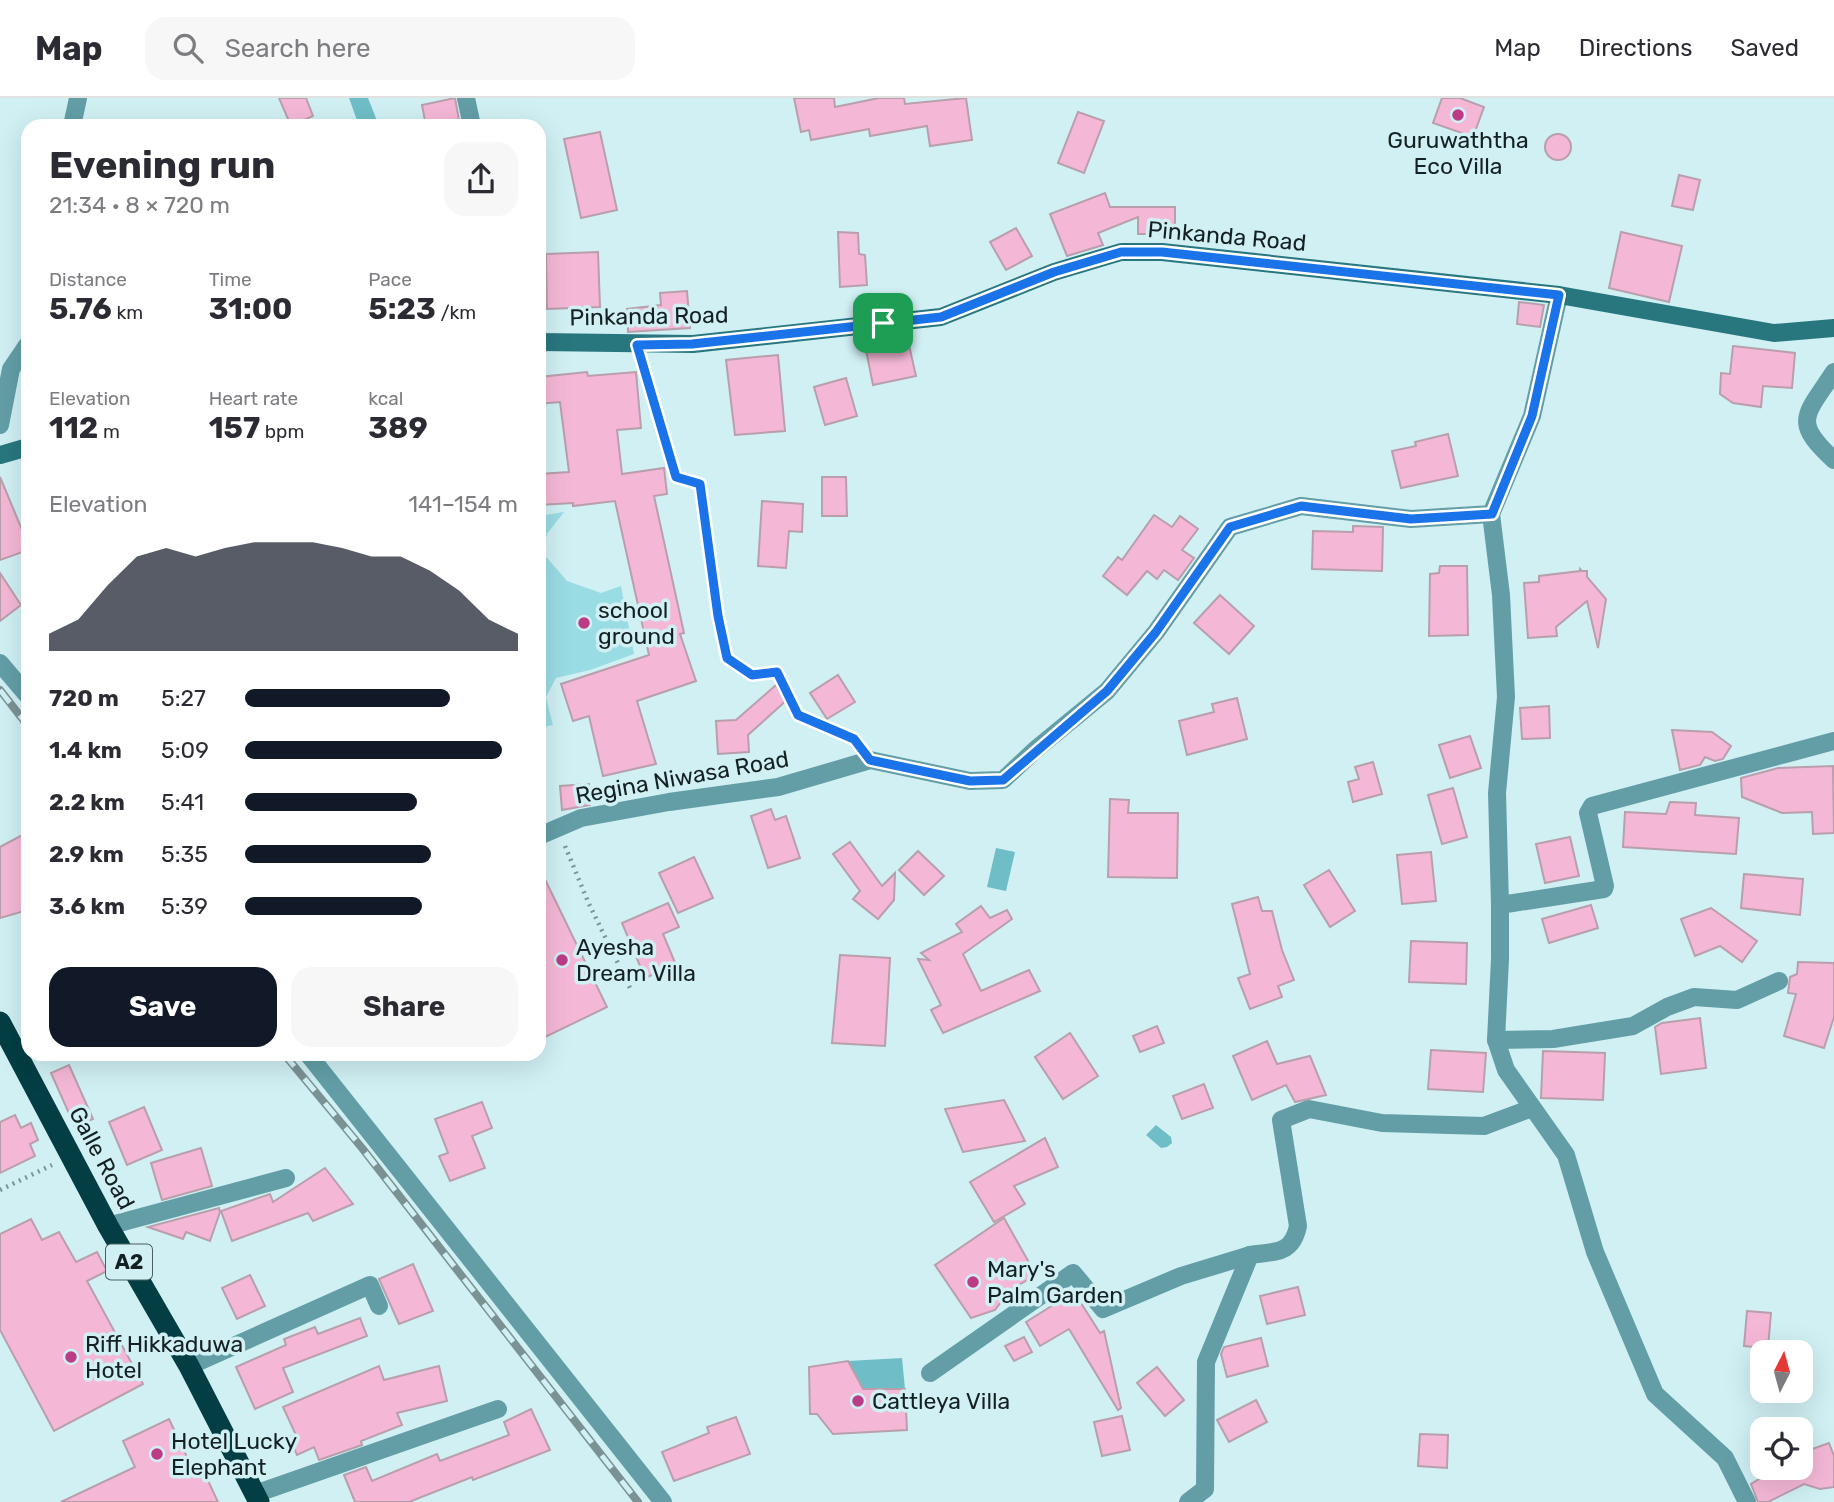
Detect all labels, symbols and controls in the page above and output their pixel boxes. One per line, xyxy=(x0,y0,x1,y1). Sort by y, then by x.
search box xyxy=(145,17,635,80)
text: Map xyxy=(35,29,103,68)
icon: search xyxy=(169,29,207,67)
text: Search here xyxy=(225,33,370,64)
text: Map xyxy=(1494,34,1541,62)
text: Directions xyxy=(1579,34,1692,62)
text: Saved xyxy=(1730,34,1799,62)
marker: Guruwaththa Eco Villa xyxy=(1450,107,1466,123)
place label: Guruwaththa Eco Villa xyxy=(1387,126,1529,180)
text: Evening run xyxy=(49,142,275,188)
button: share xyxy=(444,142,518,216)
text: 21:34 · 8 × 720 m xyxy=(49,191,230,219)
street label: Pinkanda Road xyxy=(1147,215,1307,257)
text: Distance xyxy=(49,268,127,291)
text: Time xyxy=(209,268,252,291)
text: Pace xyxy=(368,268,412,291)
text: 5.76 xyxy=(49,291,112,327)
text: 31:00 xyxy=(209,291,292,327)
text: 5:23 xyxy=(368,291,436,327)
pin xyxy=(853,293,913,353)
text: km xyxy=(112,301,143,324)
text: /km xyxy=(436,301,476,324)
street label: Pinkanda Road xyxy=(569,301,729,331)
icon: arrive xyxy=(864,304,902,342)
text: Elevation xyxy=(49,387,130,410)
text: Heart rate xyxy=(209,387,298,410)
text: kcal xyxy=(368,387,403,410)
text: 112 xyxy=(49,410,98,446)
text: 157 xyxy=(209,410,260,446)
text: 389 xyxy=(368,410,428,446)
text: m xyxy=(98,420,120,443)
text: bpm xyxy=(260,420,304,443)
text: Elevation xyxy=(49,490,148,518)
text: 141–154 m xyxy=(408,490,518,518)
place label: school ground xyxy=(598,596,675,650)
marker: school ground xyxy=(576,615,592,631)
text: 720 m xyxy=(49,684,119,712)
text: 5:27 xyxy=(161,684,206,712)
text: 1.4 km xyxy=(49,736,122,764)
text: 5:09 xyxy=(161,736,209,764)
street label: Regina Niwasa Road xyxy=(573,744,791,810)
text: 2.2 km xyxy=(49,788,125,816)
text: 5:41 xyxy=(161,788,204,816)
text: 2.9 km xyxy=(49,840,124,868)
text: 5:35 xyxy=(161,840,208,868)
text: 3.6 km xyxy=(49,892,125,920)
text: 5:39 xyxy=(161,892,208,920)
place label: Ayesha Dream Villa xyxy=(576,933,696,987)
marker: Ayesha Dream Villa xyxy=(554,952,570,968)
button: Save xyxy=(49,967,277,1047)
button: Share xyxy=(291,967,518,1047)
street label: Galle Road xyxy=(63,1102,141,1214)
road number: A2 xyxy=(106,1244,152,1280)
place label: Mary's Palm Garden xyxy=(987,1255,1123,1309)
marker: Mary's Palm Garden xyxy=(965,1274,981,1290)
place label: Riff Hikkaduwa Hotel xyxy=(85,1330,243,1384)
north arrow xyxy=(1750,1340,1813,1404)
map controls xyxy=(1750,1340,1813,1480)
marker: Riff Hikkaduwa Hotel xyxy=(63,1349,79,1365)
place label: Cattleya Villa xyxy=(872,1387,1010,1415)
marker: Cattleya Villa xyxy=(850,1393,866,1409)
button: locate xyxy=(1750,1417,1813,1480)
place label: Hotel Lucky Elephant xyxy=(171,1427,298,1481)
marker: Hotel Lucky Elephant xyxy=(149,1446,165,1462)

